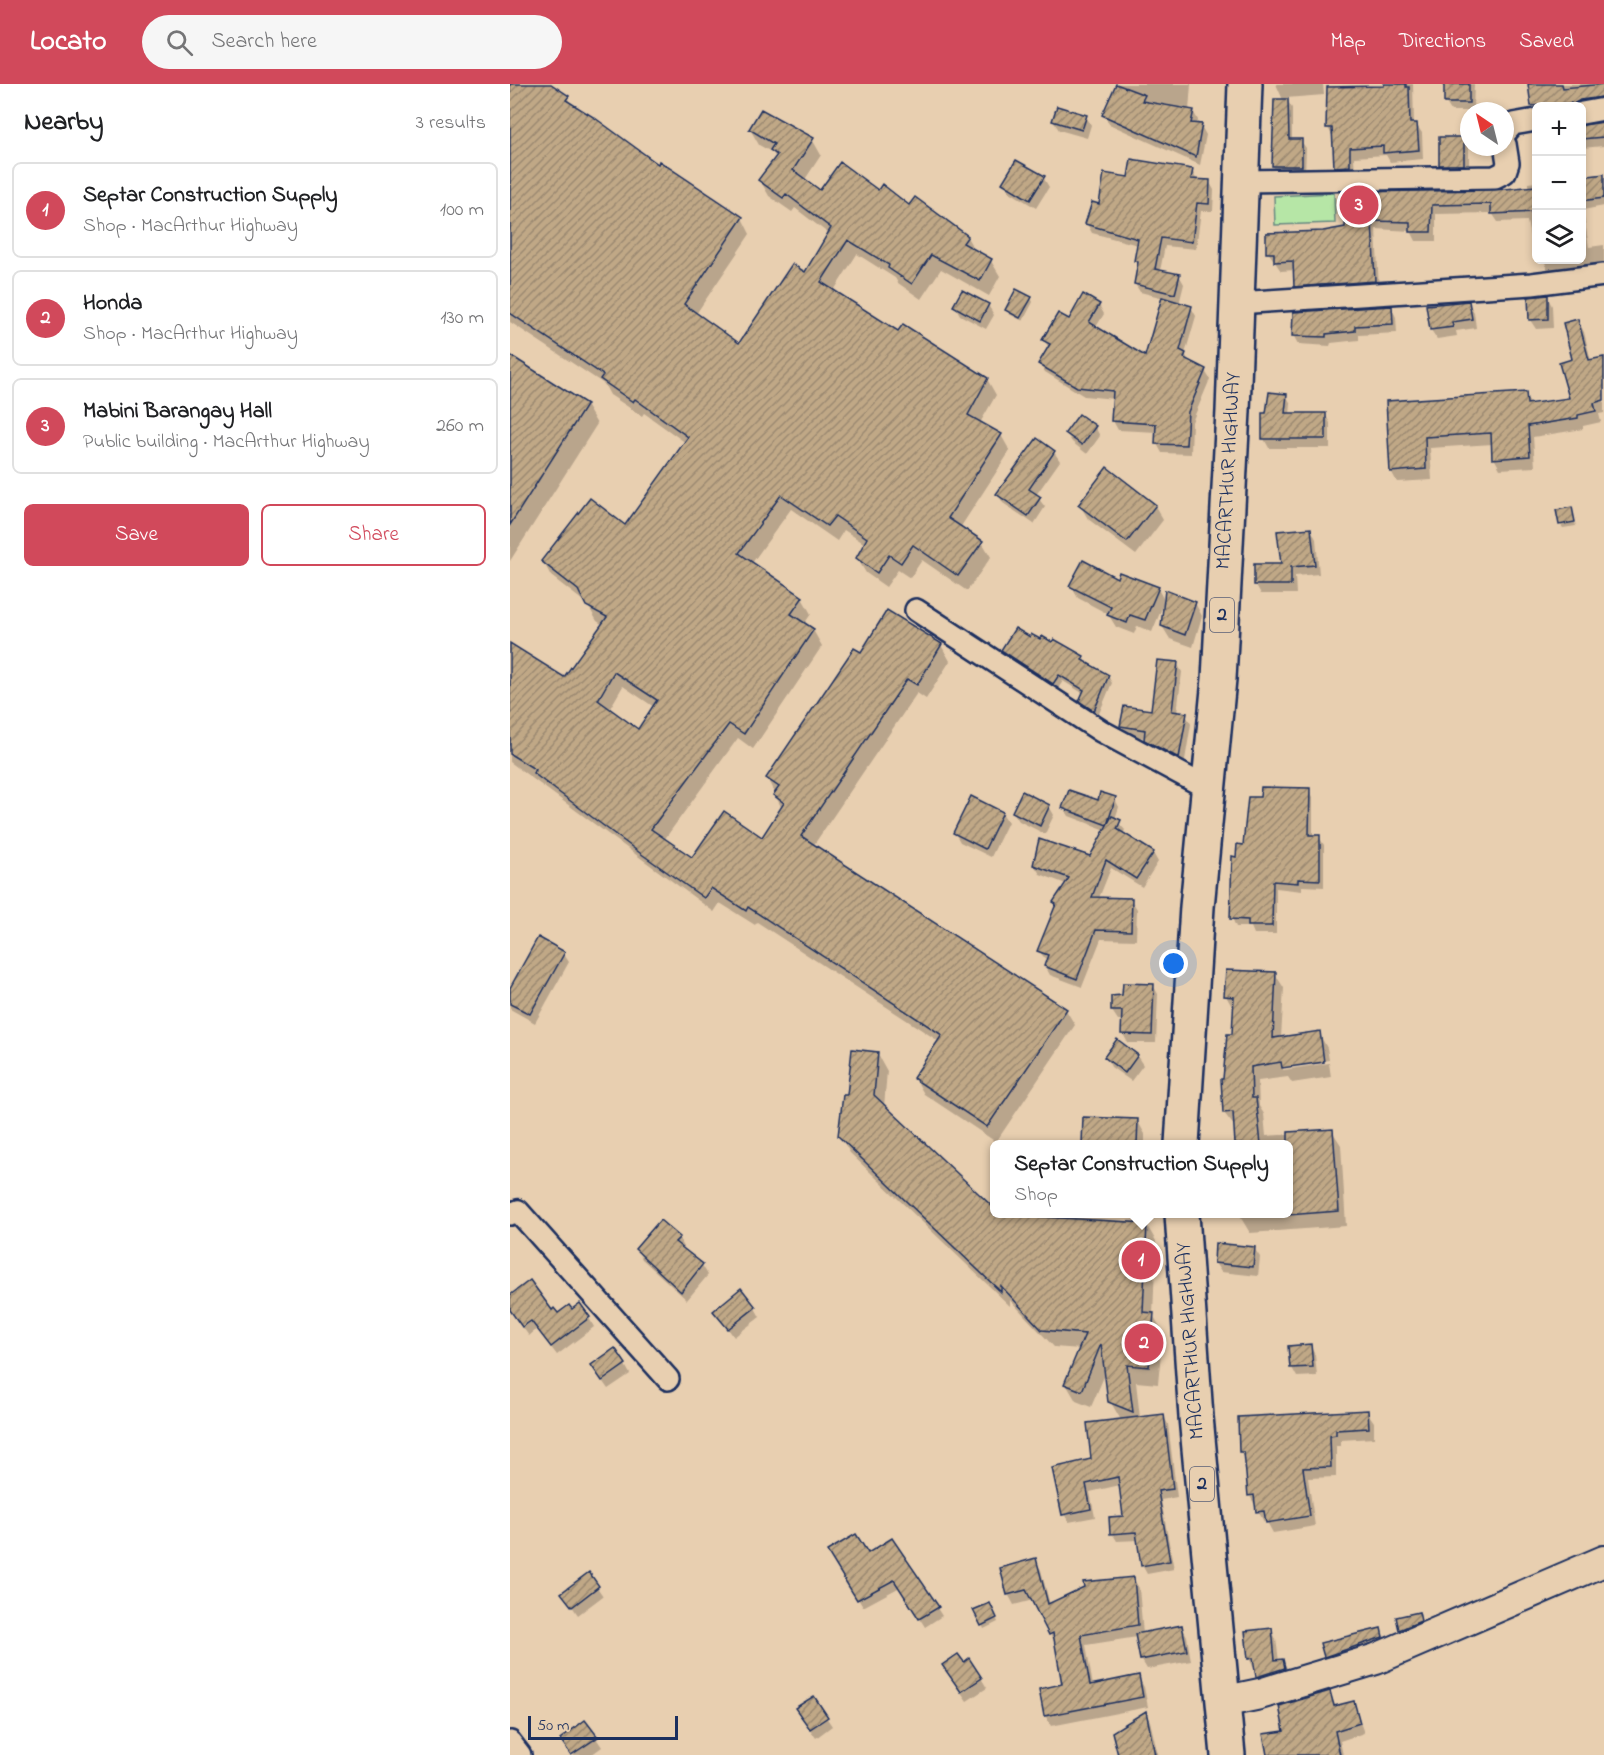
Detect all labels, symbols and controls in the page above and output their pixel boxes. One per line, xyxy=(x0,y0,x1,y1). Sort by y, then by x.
search box xyxy=(142,15,562,69)
text: Locato xyxy=(30,22,106,63)
icon: search xyxy=(163,26,196,59)
text: Search here xyxy=(211,26,317,58)
text: Map xyxy=(1330,27,1366,57)
text: Directions xyxy=(1399,27,1486,57)
text: Saved xyxy=(1519,27,1574,57)
north arrow xyxy=(1460,102,1514,156)
map controls xyxy=(1532,102,1586,264)
button: + xyxy=(1532,102,1586,156)
text: Nearby xyxy=(24,104,103,142)
text: 3 results xyxy=(416,109,486,138)
button: − xyxy=(1532,156,1586,210)
text: Septar Construction Supply xyxy=(83,180,338,212)
pin: 3 xyxy=(1340,182,1378,228)
text: 1 xyxy=(42,196,49,225)
text: 100 m xyxy=(440,196,484,225)
button: layers xyxy=(1532,210,1586,264)
text: Shop · MacArthur Highway xyxy=(83,212,298,241)
text: Honda xyxy=(83,288,142,320)
text: 2 xyxy=(41,304,50,333)
text: 130 m xyxy=(440,304,484,333)
text: Shop · MacArthur Highway xyxy=(83,320,298,349)
street label: MACARTHUR HIGHWAY xyxy=(1209,371,1249,570)
text: Mabini Barangay Hall xyxy=(83,396,272,428)
text: 3 xyxy=(41,412,50,441)
text: 260 m xyxy=(436,412,484,441)
text: Public building · MacArthur Highway xyxy=(83,428,370,457)
button: Save xyxy=(24,504,249,566)
button: Share xyxy=(261,504,486,566)
road number: 2 xyxy=(1210,598,1234,632)
your location xyxy=(1159,949,1188,978)
popup xyxy=(990,1140,1293,1218)
text: Septar Construction Supply xyxy=(1014,1149,1269,1181)
text: Shop xyxy=(1014,1181,1058,1210)
pin: 1 xyxy=(1122,1238,1160,1282)
street label: MACARTHUR HIGHWAY xyxy=(1169,1241,1213,1441)
pin: 2 xyxy=(1124,1320,1164,1366)
road number: 2 xyxy=(1190,1467,1214,1501)
scale bar xyxy=(528,1713,678,1740)
text: 50 m xyxy=(537,1714,569,1738)

